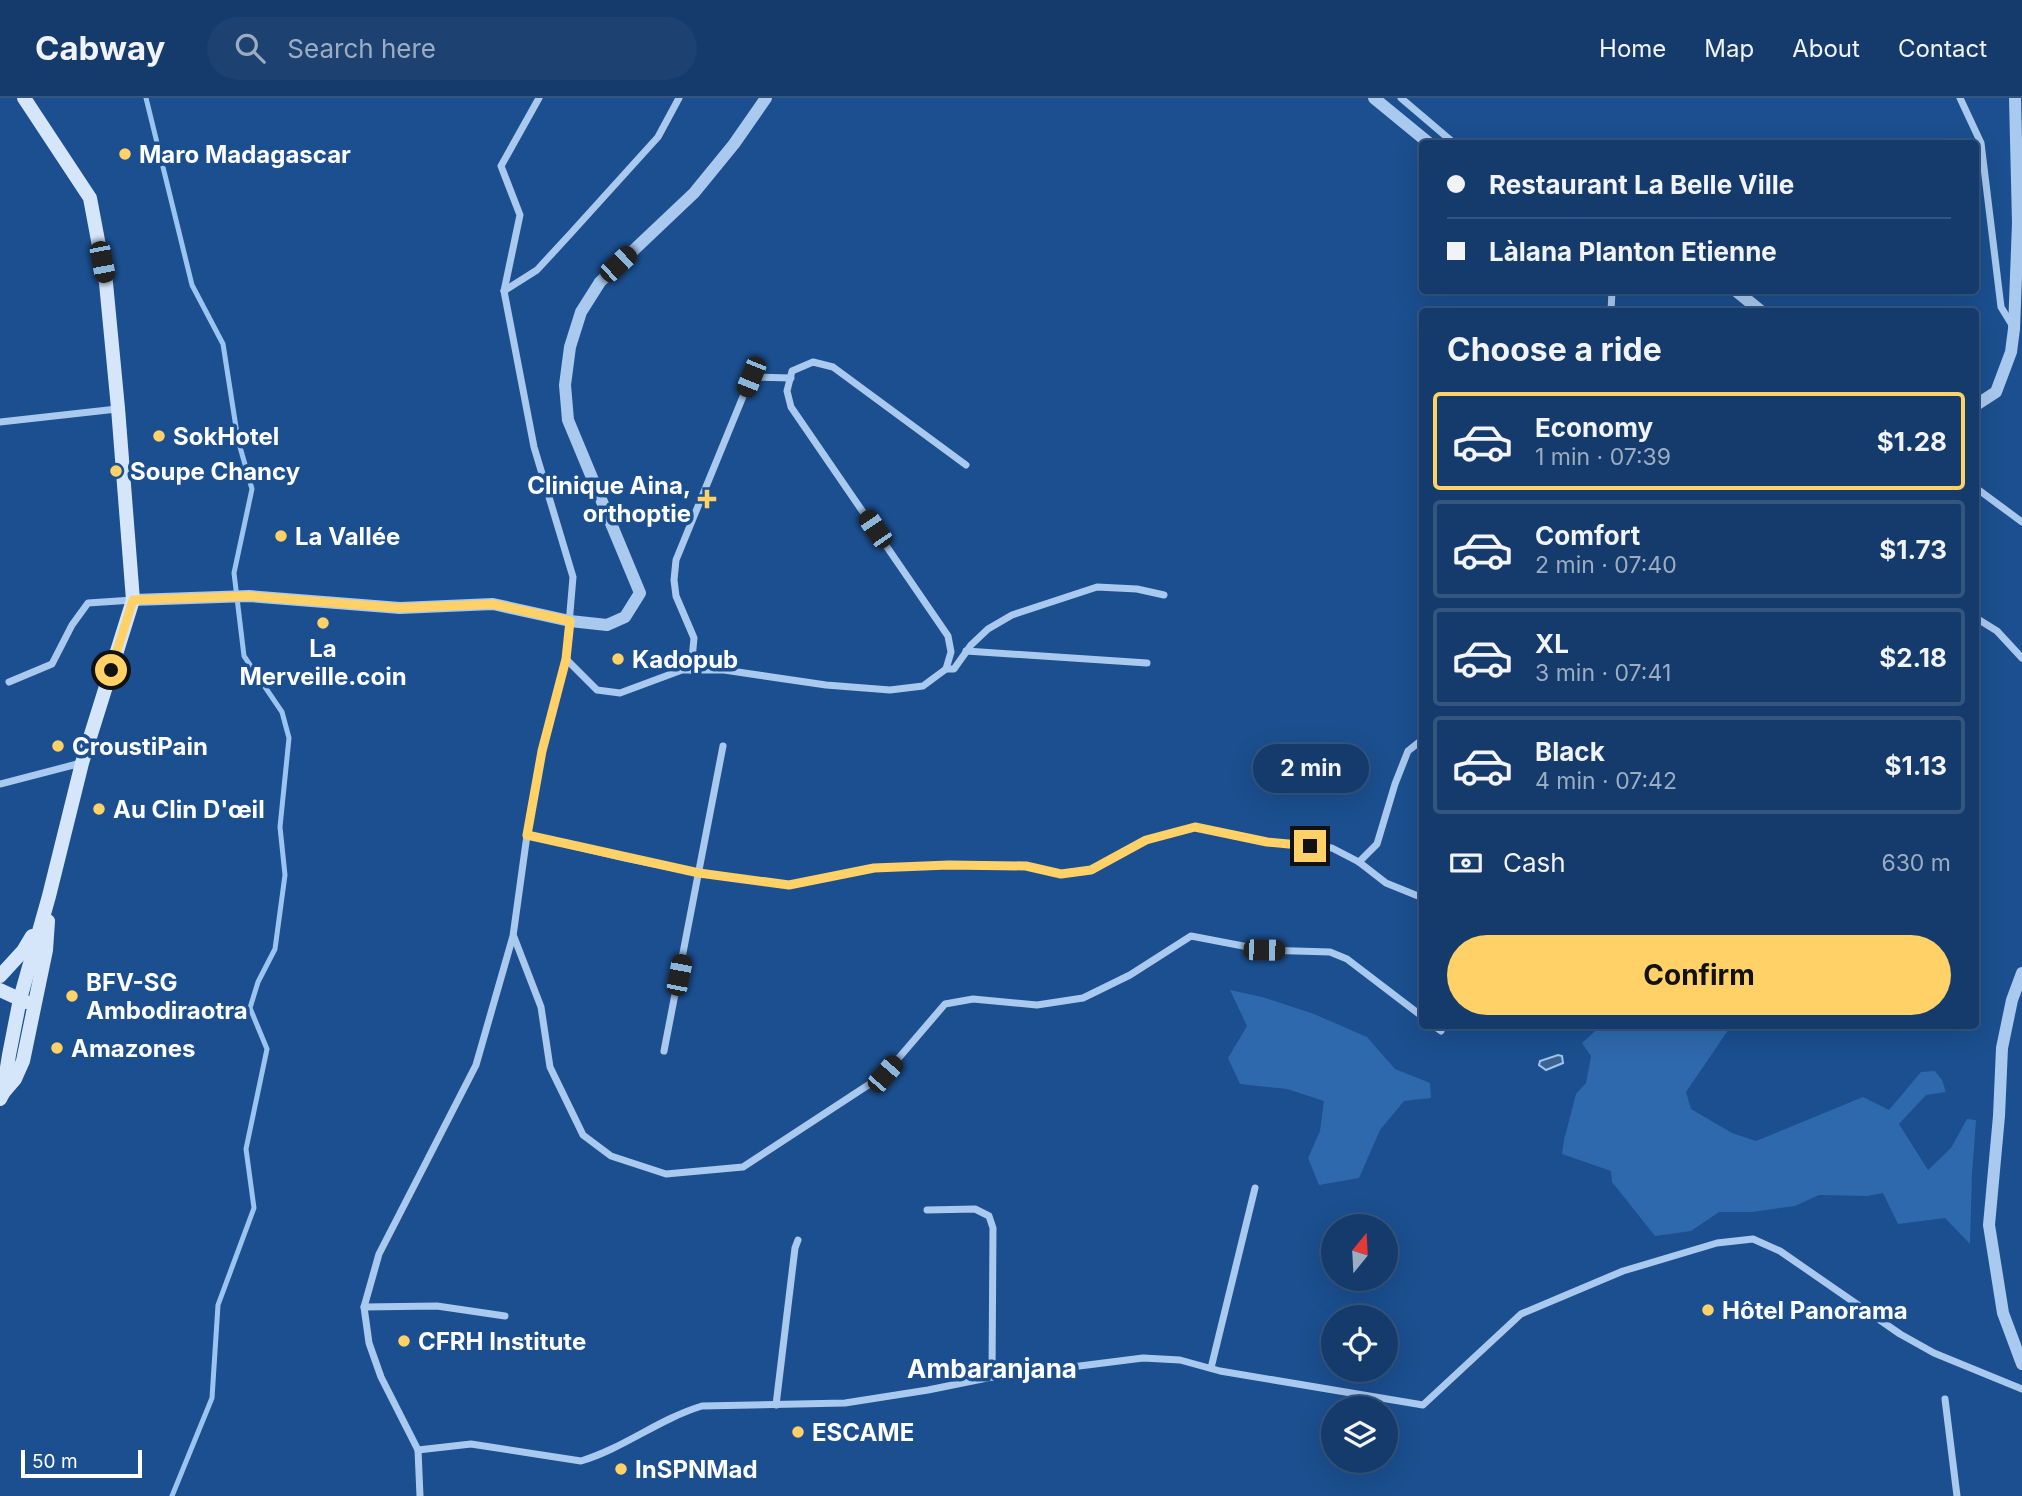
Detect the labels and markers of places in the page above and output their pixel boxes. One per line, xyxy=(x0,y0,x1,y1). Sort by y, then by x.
place label: Maro Madagascar xyxy=(139,140,351,169)
marker: Maro Madagascar xyxy=(117,146,133,162)
place label: SokHotel xyxy=(173,422,279,451)
marker: SokHotel xyxy=(151,428,167,444)
place label: Soupe Chancy xyxy=(130,457,301,486)
marker: Soupe Chancy xyxy=(108,463,124,479)
place label: Clinique Aina, orthoptie xyxy=(527,471,691,528)
marker: Clinique Aina, orthoptie xyxy=(697,489,717,509)
place label: La Vallée xyxy=(295,522,400,551)
marker: La Vallée xyxy=(273,528,289,544)
marker: La Merveille.coin xyxy=(315,615,331,631)
place label: La Merveille.coin xyxy=(239,634,407,691)
place label: Kadopub xyxy=(632,645,738,674)
marker: Kadopub xyxy=(610,651,626,667)
place label: CroustiPain xyxy=(72,732,208,761)
marker: CroustiPain xyxy=(50,738,66,754)
place label: Au Clin D'œil xyxy=(113,795,265,824)
marker: Au Clin D'œil xyxy=(91,801,107,817)
place label: BFV-SG Ambodiraotra xyxy=(86,968,248,1025)
marker: BFV-SG Ambodiraotra xyxy=(64,988,80,1004)
place label: Amazones xyxy=(71,1034,195,1063)
marker: Amazones xyxy=(49,1040,65,1056)
place label: Hôtel Panorama xyxy=(1722,1296,1908,1325)
marker: Hôtel Panorama xyxy=(1700,1302,1716,1318)
place label: CFRH Institute xyxy=(418,1327,586,1356)
marker: CFRH Institute xyxy=(396,1333,412,1349)
place label: ESCAME xyxy=(812,1418,914,1447)
marker: ESCAME xyxy=(790,1424,806,1440)
place label: InSPNMad xyxy=(635,1455,758,1484)
marker: InSPNMad xyxy=(613,1461,629,1477)

